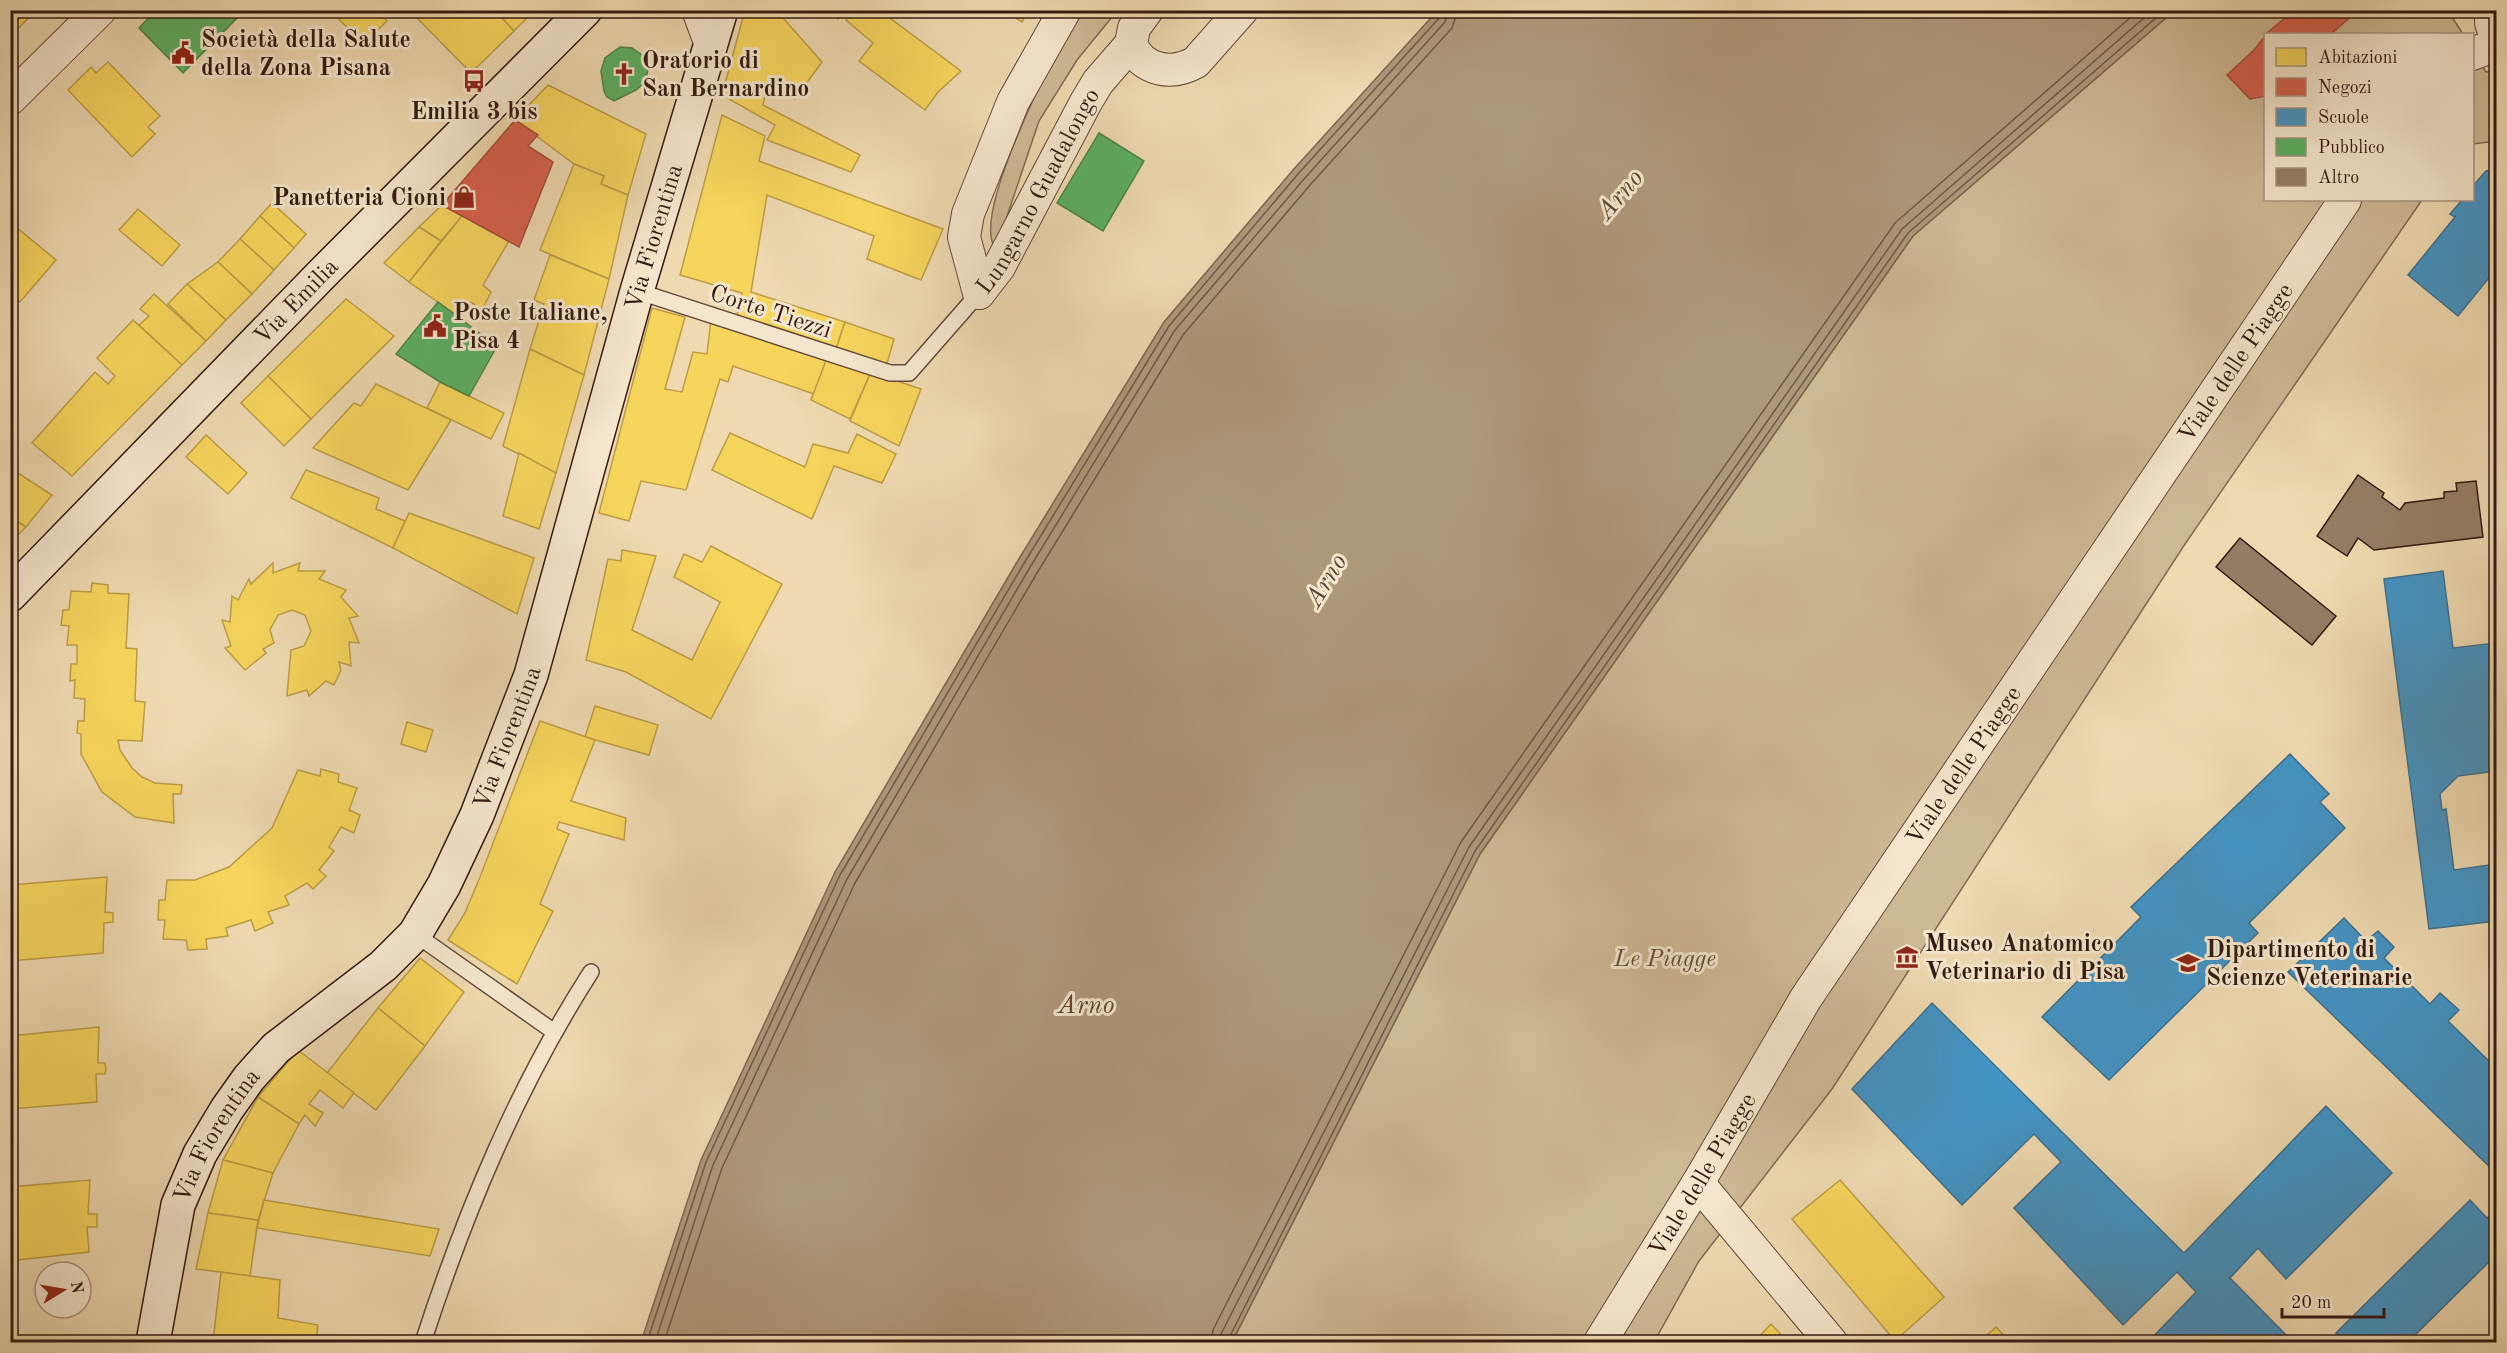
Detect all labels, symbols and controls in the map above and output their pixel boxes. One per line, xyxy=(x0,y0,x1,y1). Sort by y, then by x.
place label: Società della Salute della Zona Pisana xyxy=(201,29,411,81)
legend xyxy=(2264,33,2474,201)
public building icon: Società della Salute della Zona Pisana xyxy=(170,40,196,66)
text: Abitazioni xyxy=(2318,49,2397,67)
place label: Oratorio di San Bernardino xyxy=(642,50,809,102)
church icon: Oratorio di San Bernardino xyxy=(611,61,637,87)
bus stop icon: Emilia 3 bis xyxy=(461,68,487,94)
text: Negozi xyxy=(2318,79,2372,97)
street label: Lungarno Guadalongo xyxy=(973,85,1105,299)
place label: Emilia 3 bis xyxy=(410,101,538,125)
text: Scuole xyxy=(2318,109,2369,127)
text: Pubblico xyxy=(2318,139,2385,157)
street label: Via Fiorentina xyxy=(622,162,688,313)
water label: Arno xyxy=(1591,165,1649,227)
text: Altro xyxy=(2318,169,2359,187)
shop icon: Panetteria Cioni xyxy=(451,184,477,210)
place label: Panetteria Cioni xyxy=(273,187,446,211)
street label: Via Emilia xyxy=(250,255,344,350)
street label: Viale delle Piagge xyxy=(2175,280,2299,447)
street label: Corte Tiezzi xyxy=(707,282,834,344)
place label: Poste Italiane, Pisa 4 xyxy=(453,302,607,354)
public building icon: Poste Italiane, Pisa 4 xyxy=(422,313,448,339)
water label: Arno xyxy=(1300,550,1353,614)
street label: Via Fiorentina xyxy=(470,664,547,813)
street label: Viale delle Piagge xyxy=(1903,682,2027,850)
place label: Museo Anatomico Veterinario di Pisa xyxy=(1925,933,2125,985)
place label: Dipartimento di Scienze Veterinarie xyxy=(2206,939,2413,991)
museum icon: Museo Anatomico Veterinario di Pisa xyxy=(1894,944,1920,970)
park label: Le Piagge xyxy=(1613,948,1716,972)
school or university icon: Dipartimento di Scienze Veterinarie xyxy=(2175,950,2201,976)
water label: Arno xyxy=(1056,993,1115,1019)
street label: Via Fiorentina xyxy=(171,1064,266,1207)
street label: Viale delle Piagge xyxy=(1646,1090,1762,1262)
north arrow xyxy=(33,1260,93,1320)
text: N xyxy=(67,1280,85,1296)
scale bar xyxy=(2282,1281,2384,1319)
text: 20 m xyxy=(2291,1294,2331,1312)

